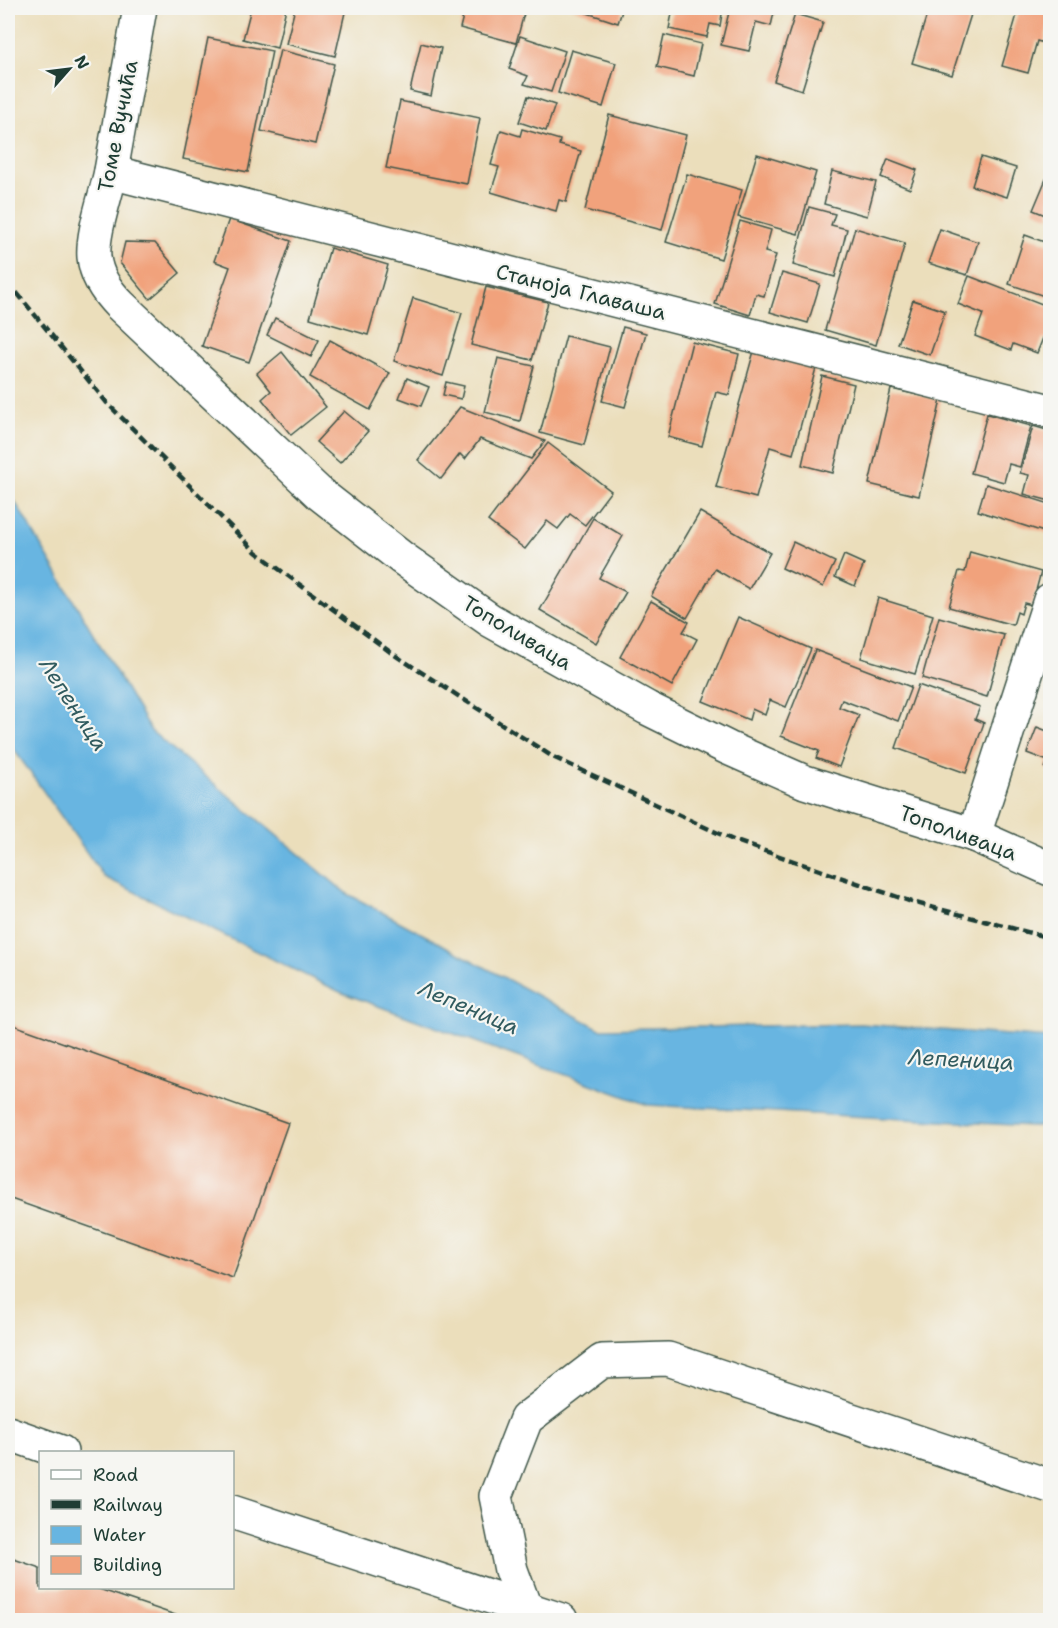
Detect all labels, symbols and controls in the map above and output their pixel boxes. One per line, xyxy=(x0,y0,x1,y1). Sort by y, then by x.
north arrow xyxy=(39,39,99,99)
text: N xyxy=(70,52,94,73)
street label: Томе Вучића xyxy=(92,58,144,194)
street label: Станоја Главаша xyxy=(493,257,669,327)
street label: Тополиваца xyxy=(457,589,577,677)
water label: Лепеница xyxy=(32,651,115,757)
street label: Тополиваца xyxy=(895,799,1021,867)
water label: Лепеница xyxy=(413,973,523,1042)
water label: Лепеница xyxy=(906,1042,1015,1077)
legend xyxy=(39,1451,234,1589)
text: Road xyxy=(93,1463,138,1487)
text: Railway xyxy=(93,1493,163,1517)
text: Water xyxy=(93,1523,146,1547)
text: Building xyxy=(93,1553,162,1577)

